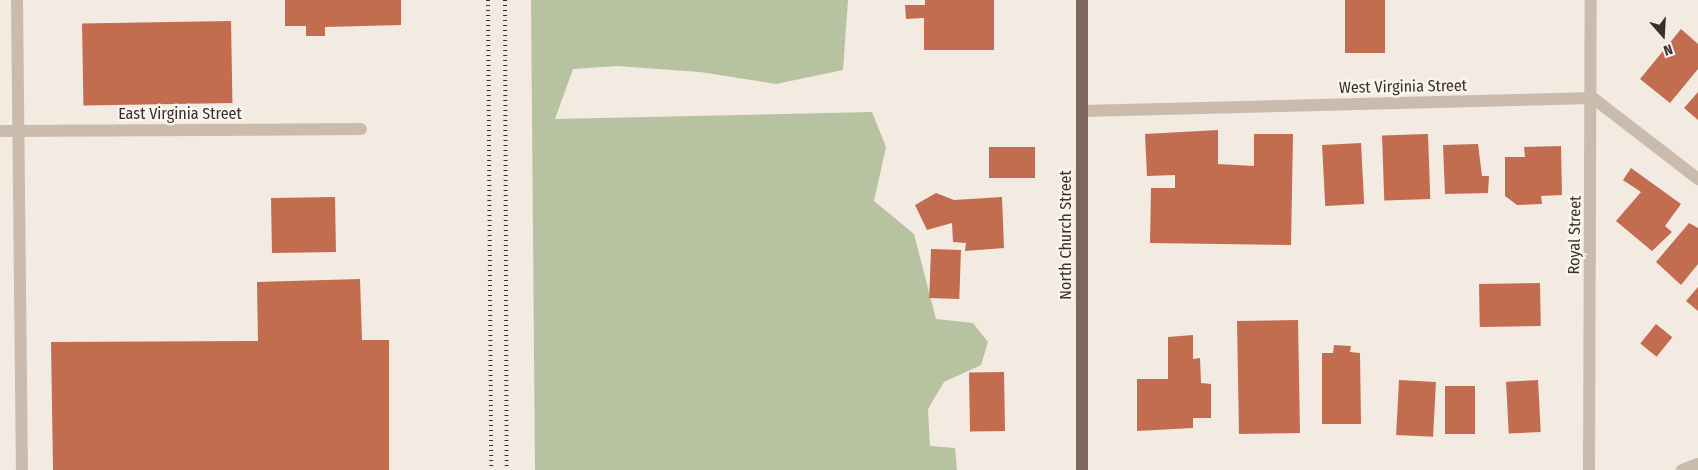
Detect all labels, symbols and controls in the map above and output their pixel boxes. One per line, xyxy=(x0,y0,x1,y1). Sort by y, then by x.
north arrow xyxy=(1638,10,1688,60)
text: N xyxy=(1661,40,1675,59)
street label: West Virginia Street xyxy=(1339,76,1467,98)
street label: East Virginia Street xyxy=(118,104,242,124)
street label: North Church Street xyxy=(1056,170,1076,300)
street label: Royal Street xyxy=(1565,195,1585,275)

